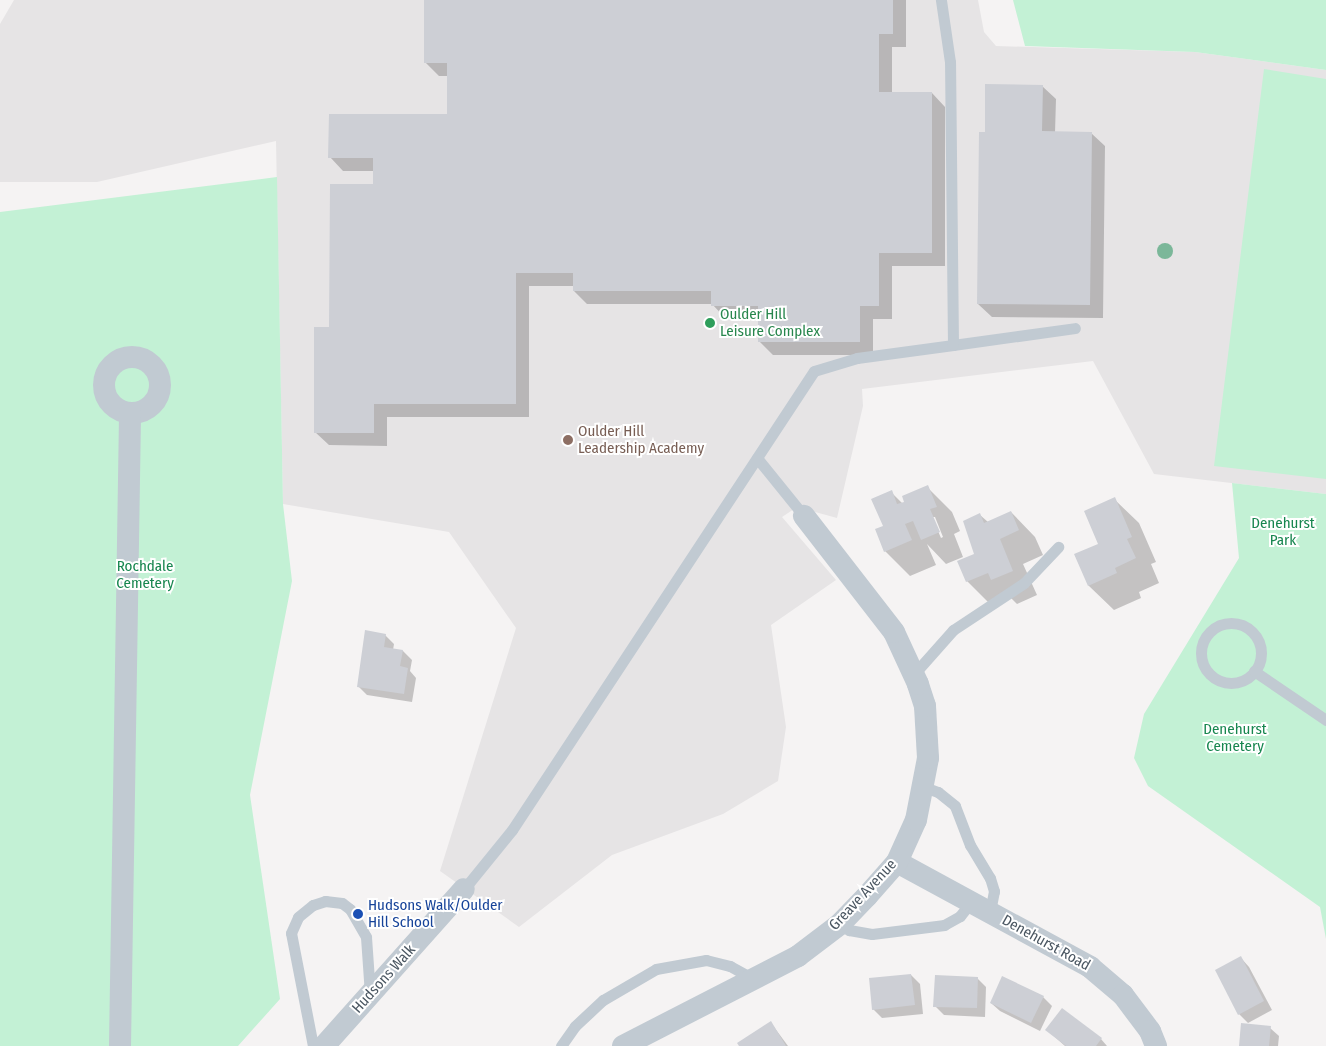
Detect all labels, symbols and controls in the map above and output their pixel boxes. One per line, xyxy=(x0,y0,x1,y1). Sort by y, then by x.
place label: Oulder Hill Leisure Complex xyxy=(720,305,820,340)
marker: Oulder Hill Leisure Complex xyxy=(704,317,716,329)
place label: Oulder Hill Leadership Academy xyxy=(578,422,704,457)
marker: Oulder Hill Leadership Academy xyxy=(562,434,574,446)
park label: Denehurst Park xyxy=(1251,514,1315,549)
park label: Rochdale Cemetery xyxy=(116,557,174,592)
park label: Denehurst Cemetery xyxy=(1203,720,1267,755)
street label: Greave Avenue xyxy=(826,856,900,934)
place label: Hudsons Walk/Oulder Hill School xyxy=(368,896,503,931)
marker: Hudsons Walk/Oulder Hill School xyxy=(352,908,364,920)
street label: Denehurst Road xyxy=(999,911,1093,975)
street label: Hudsons Walk xyxy=(349,941,419,1017)

